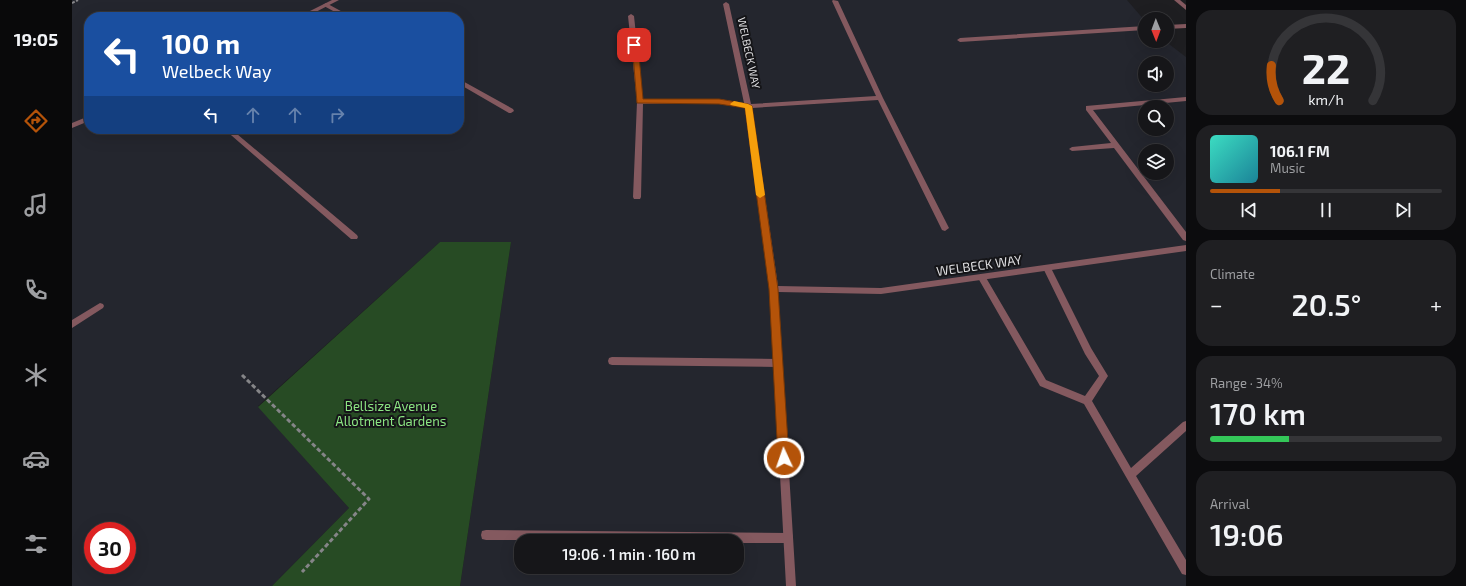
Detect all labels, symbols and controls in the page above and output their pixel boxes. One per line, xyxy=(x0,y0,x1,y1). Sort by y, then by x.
north arrow xyxy=(1138,12,1174,48)
map controls xyxy=(1138,12,1174,180)
street label: WELBECK WAY xyxy=(736,16,764,91)
text: 100 m xyxy=(162,26,240,60)
text: 19:05 xyxy=(14,28,58,50)
icon: left xyxy=(96,28,148,80)
pin xyxy=(617,28,651,62)
icon: arrive xyxy=(623,34,645,56)
text: 22 xyxy=(1302,41,1350,91)
button: sound xyxy=(1138,56,1174,92)
text: Welbeck Way xyxy=(162,60,272,82)
text: km/h xyxy=(1308,90,1344,107)
button: search xyxy=(1138,100,1174,136)
icon: left xyxy=(200,104,222,126)
icon: ahead xyxy=(242,104,264,126)
icon: ahead xyxy=(284,104,306,126)
icon: right xyxy=(326,104,348,126)
icon: directions xyxy=(22,107,50,135)
text: 106.1 FM xyxy=(1270,142,1330,160)
button: layers xyxy=(1138,144,1174,180)
text: Music xyxy=(1270,160,1305,176)
icon: music xyxy=(22,191,50,219)
icon: previous xyxy=(1238,199,1260,221)
icon: pause xyxy=(1315,199,1337,221)
icon: next xyxy=(1392,199,1414,221)
street label: WELBECK WAY xyxy=(935,251,1023,279)
text: Climate xyxy=(1210,266,1255,282)
icon: phone xyxy=(22,276,50,304)
text: 20.5° xyxy=(1291,286,1361,322)
text: − xyxy=(1210,291,1223,317)
text: + xyxy=(1430,291,1442,317)
icon: climate xyxy=(22,361,50,389)
text: Range · 34% xyxy=(1210,375,1283,391)
text: 170 km xyxy=(1210,395,1306,431)
park label: Bellsize Avenue Allotment Gardens xyxy=(336,398,446,429)
position arrow xyxy=(763,437,805,479)
icon: car xyxy=(22,445,50,473)
text: Arrival xyxy=(1210,496,1250,512)
text: 19:06 xyxy=(1210,516,1283,552)
speed limit sign: 30 xyxy=(84,522,136,574)
icon: filters xyxy=(22,530,50,558)
text: 19:06 · 1 min · 160 m xyxy=(562,545,696,563)

